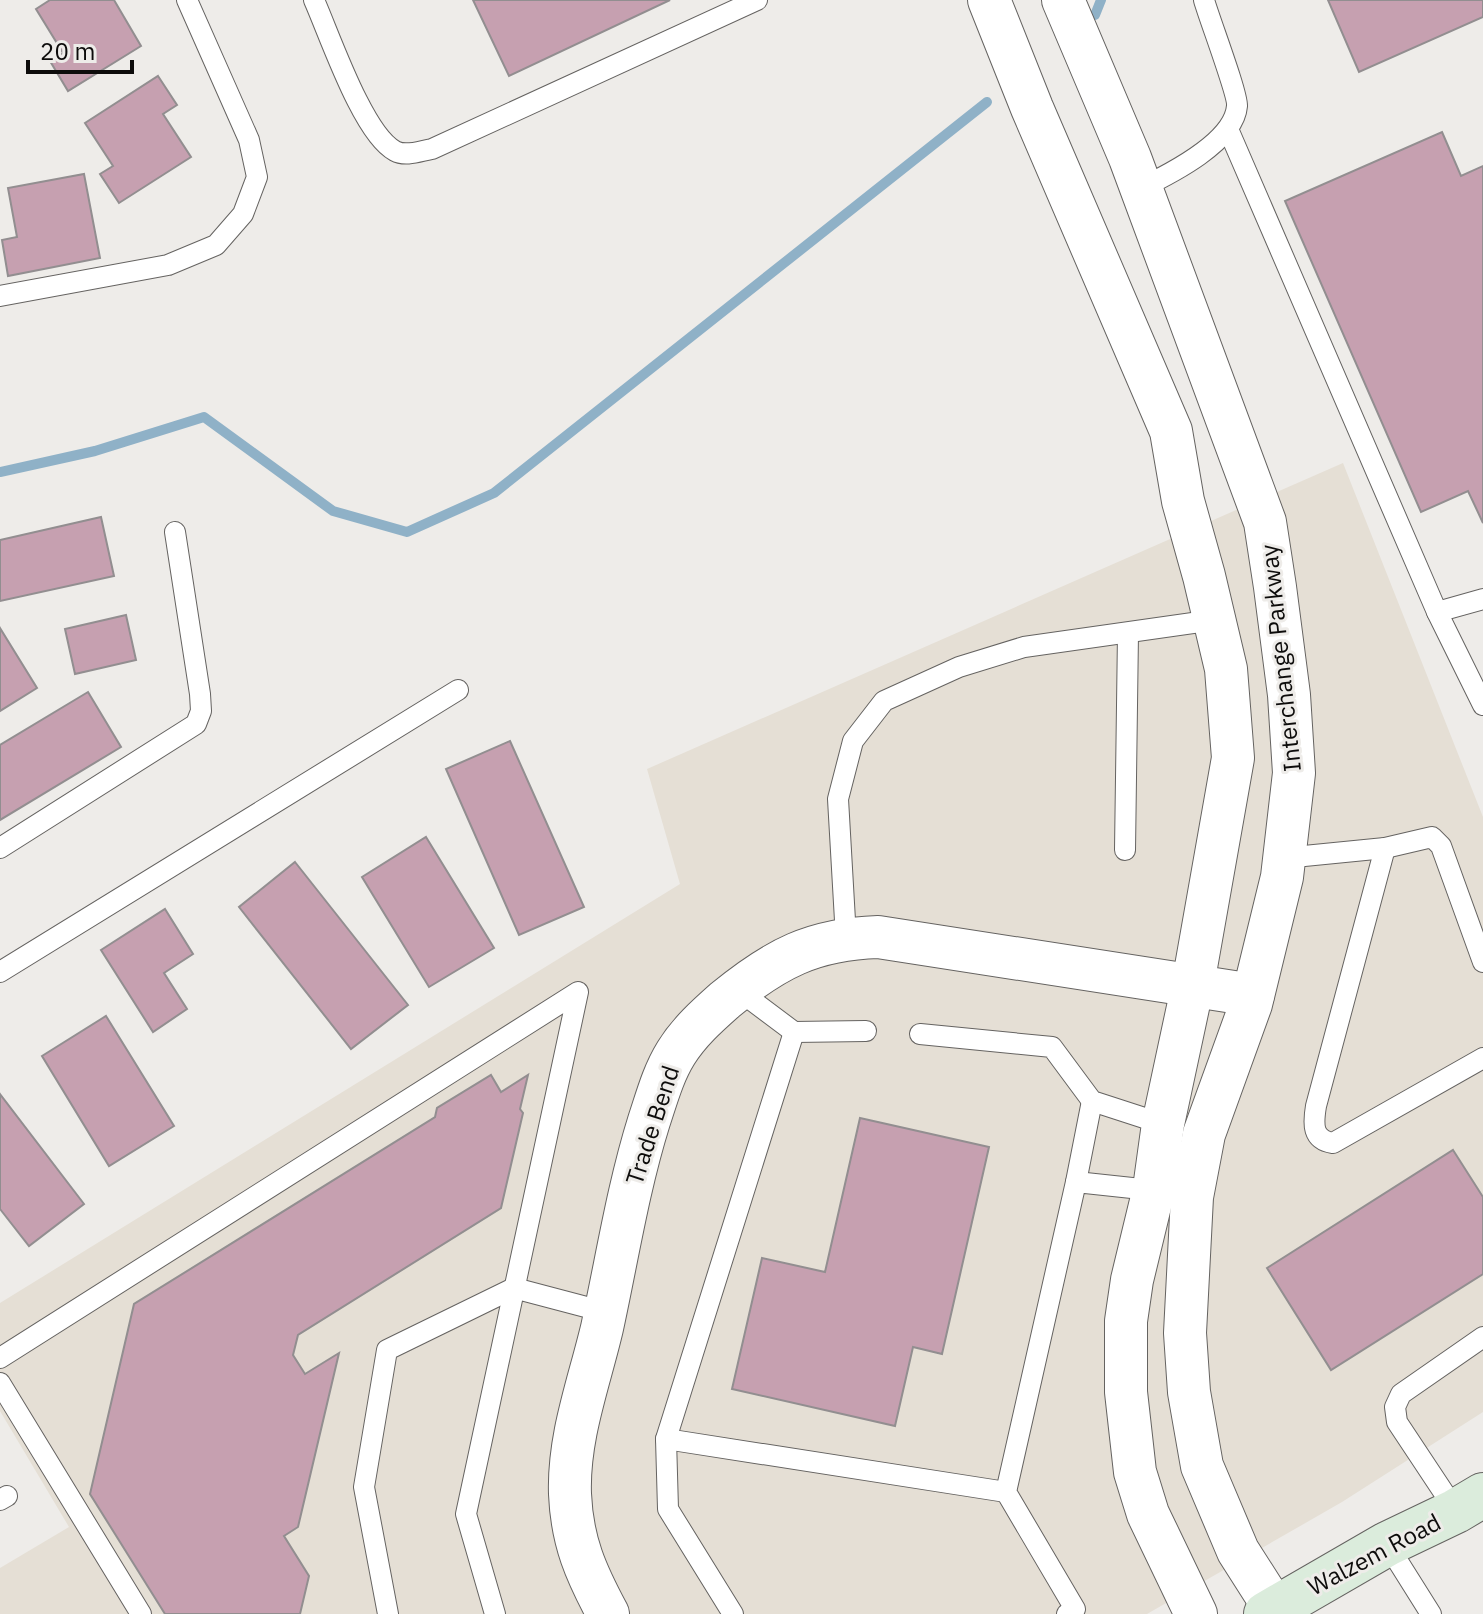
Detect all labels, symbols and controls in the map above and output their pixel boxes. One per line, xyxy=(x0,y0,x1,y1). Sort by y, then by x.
scale bar xyxy=(28,24,132,74)
text: 20 m xyxy=(40,35,95,67)
street label: Interchange Parkway xyxy=(1252,543,1308,773)
street label: Trade Bend xyxy=(618,1061,686,1189)
street label: Walzem Road xyxy=(1302,1506,1446,1602)

